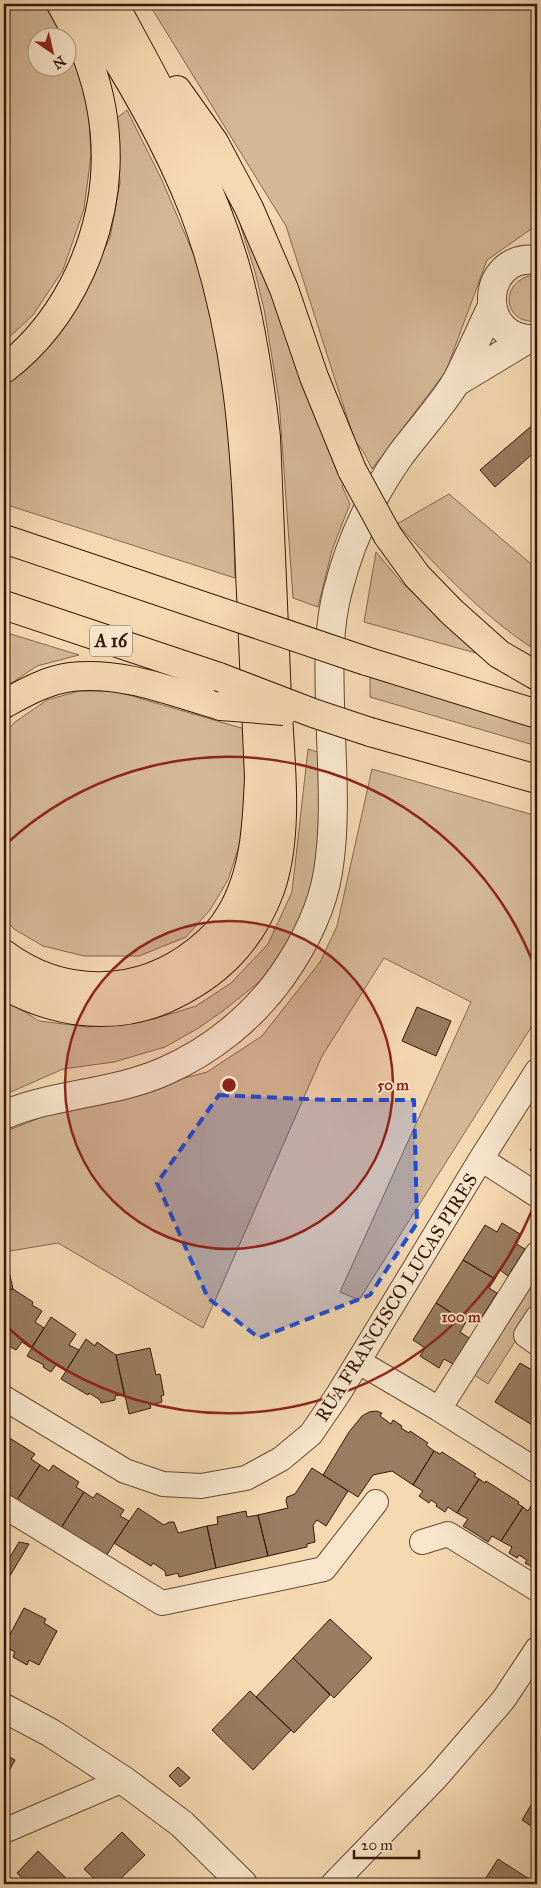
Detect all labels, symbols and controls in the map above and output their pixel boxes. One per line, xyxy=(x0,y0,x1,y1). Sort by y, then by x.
north arrow xyxy=(28,28,78,78)
text: N xyxy=(49,52,69,73)
road number: A 16 xyxy=(90,626,132,656)
centre of rings xyxy=(220,1076,238,1094)
text: 50 m xyxy=(377,1076,409,1094)
street label: RUA FRANCISCO LUCAS PIRES xyxy=(310,1169,483,1426)
text: 100 m xyxy=(441,1308,481,1326)
scale bar xyxy=(354,1828,418,1860)
text: 20 m xyxy=(361,1836,393,1854)

